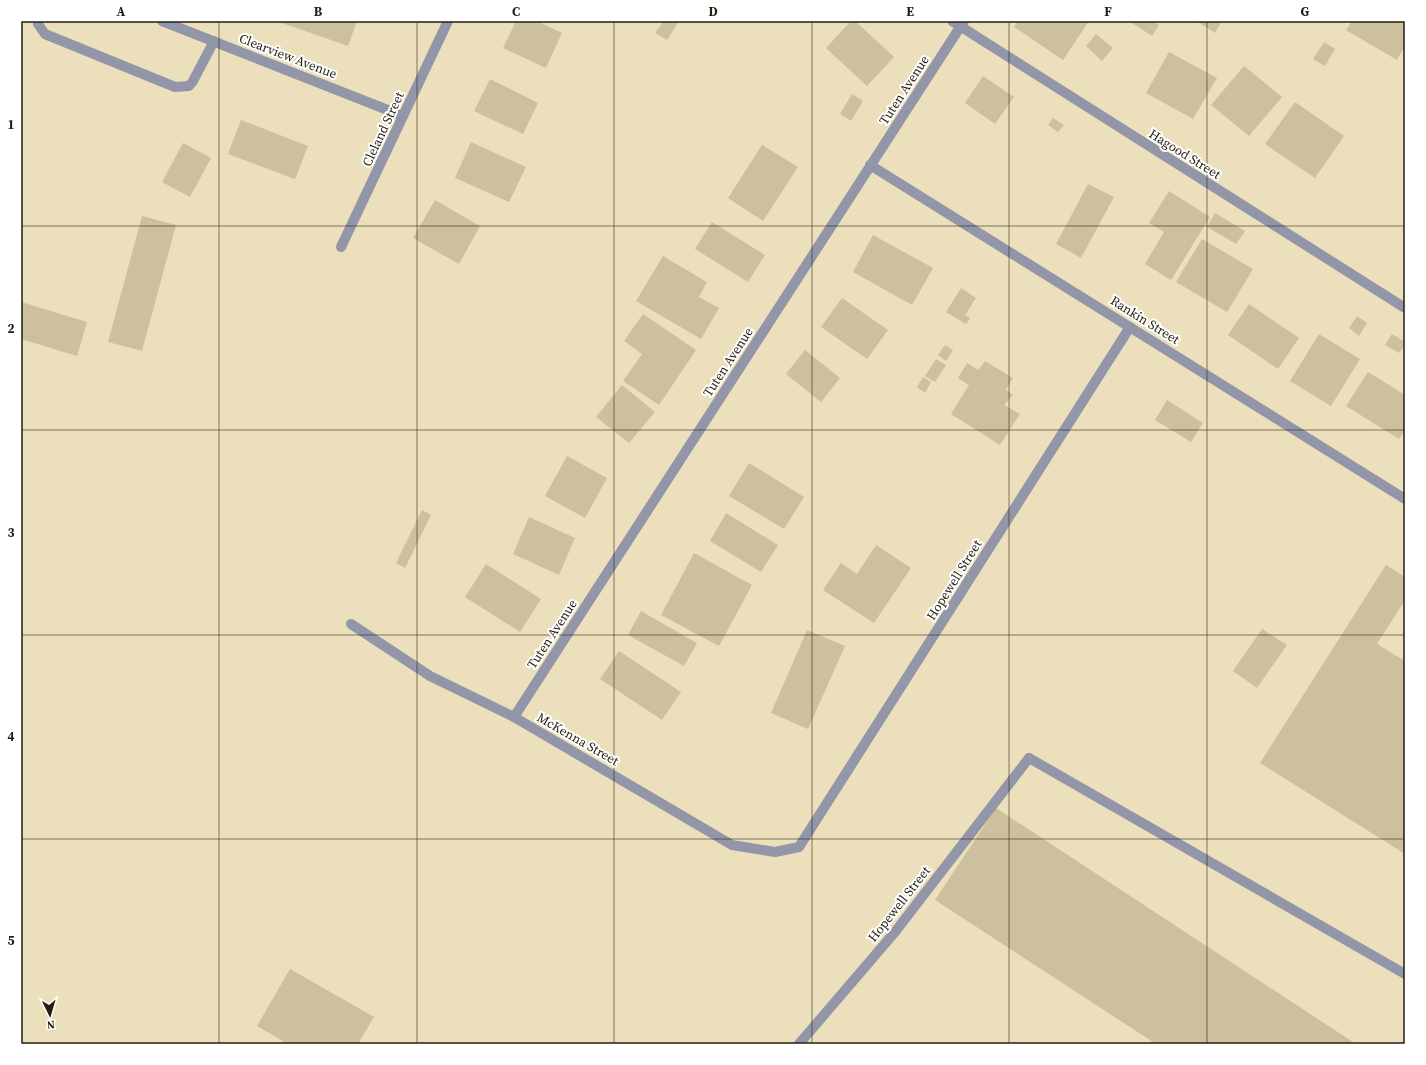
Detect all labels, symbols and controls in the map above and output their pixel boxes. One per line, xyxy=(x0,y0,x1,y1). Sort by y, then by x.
text: A xyxy=(117,3,126,20)
text: B xyxy=(314,3,323,20)
text: C xyxy=(512,3,520,20)
text: D xyxy=(708,3,718,20)
text: E xyxy=(906,3,914,20)
text: F xyxy=(1104,3,1112,20)
text: G xyxy=(1301,3,1310,20)
street label: Clearview Avenue xyxy=(237,30,340,83)
street label: Tuten Avenue xyxy=(875,52,933,128)
street label: Cleland Street xyxy=(358,88,408,169)
text: 1 xyxy=(7,116,15,133)
street label: Hagood Street xyxy=(1146,125,1225,183)
street label: Rankin Street xyxy=(1107,292,1183,348)
text: 2 xyxy=(7,320,15,337)
street label: Tuten Avenue xyxy=(699,324,757,400)
text: 3 xyxy=(7,524,15,541)
street label: Hopewell Street xyxy=(923,536,986,623)
street label: Tuten Avenue xyxy=(523,596,581,672)
street label: McKenna Street xyxy=(534,709,623,770)
text: 4 xyxy=(7,728,15,745)
street label: Hopewell Street xyxy=(864,862,934,945)
text: 5 xyxy=(7,932,15,949)
north arrow xyxy=(30,995,70,1035)
text: N xyxy=(46,1017,55,1032)

